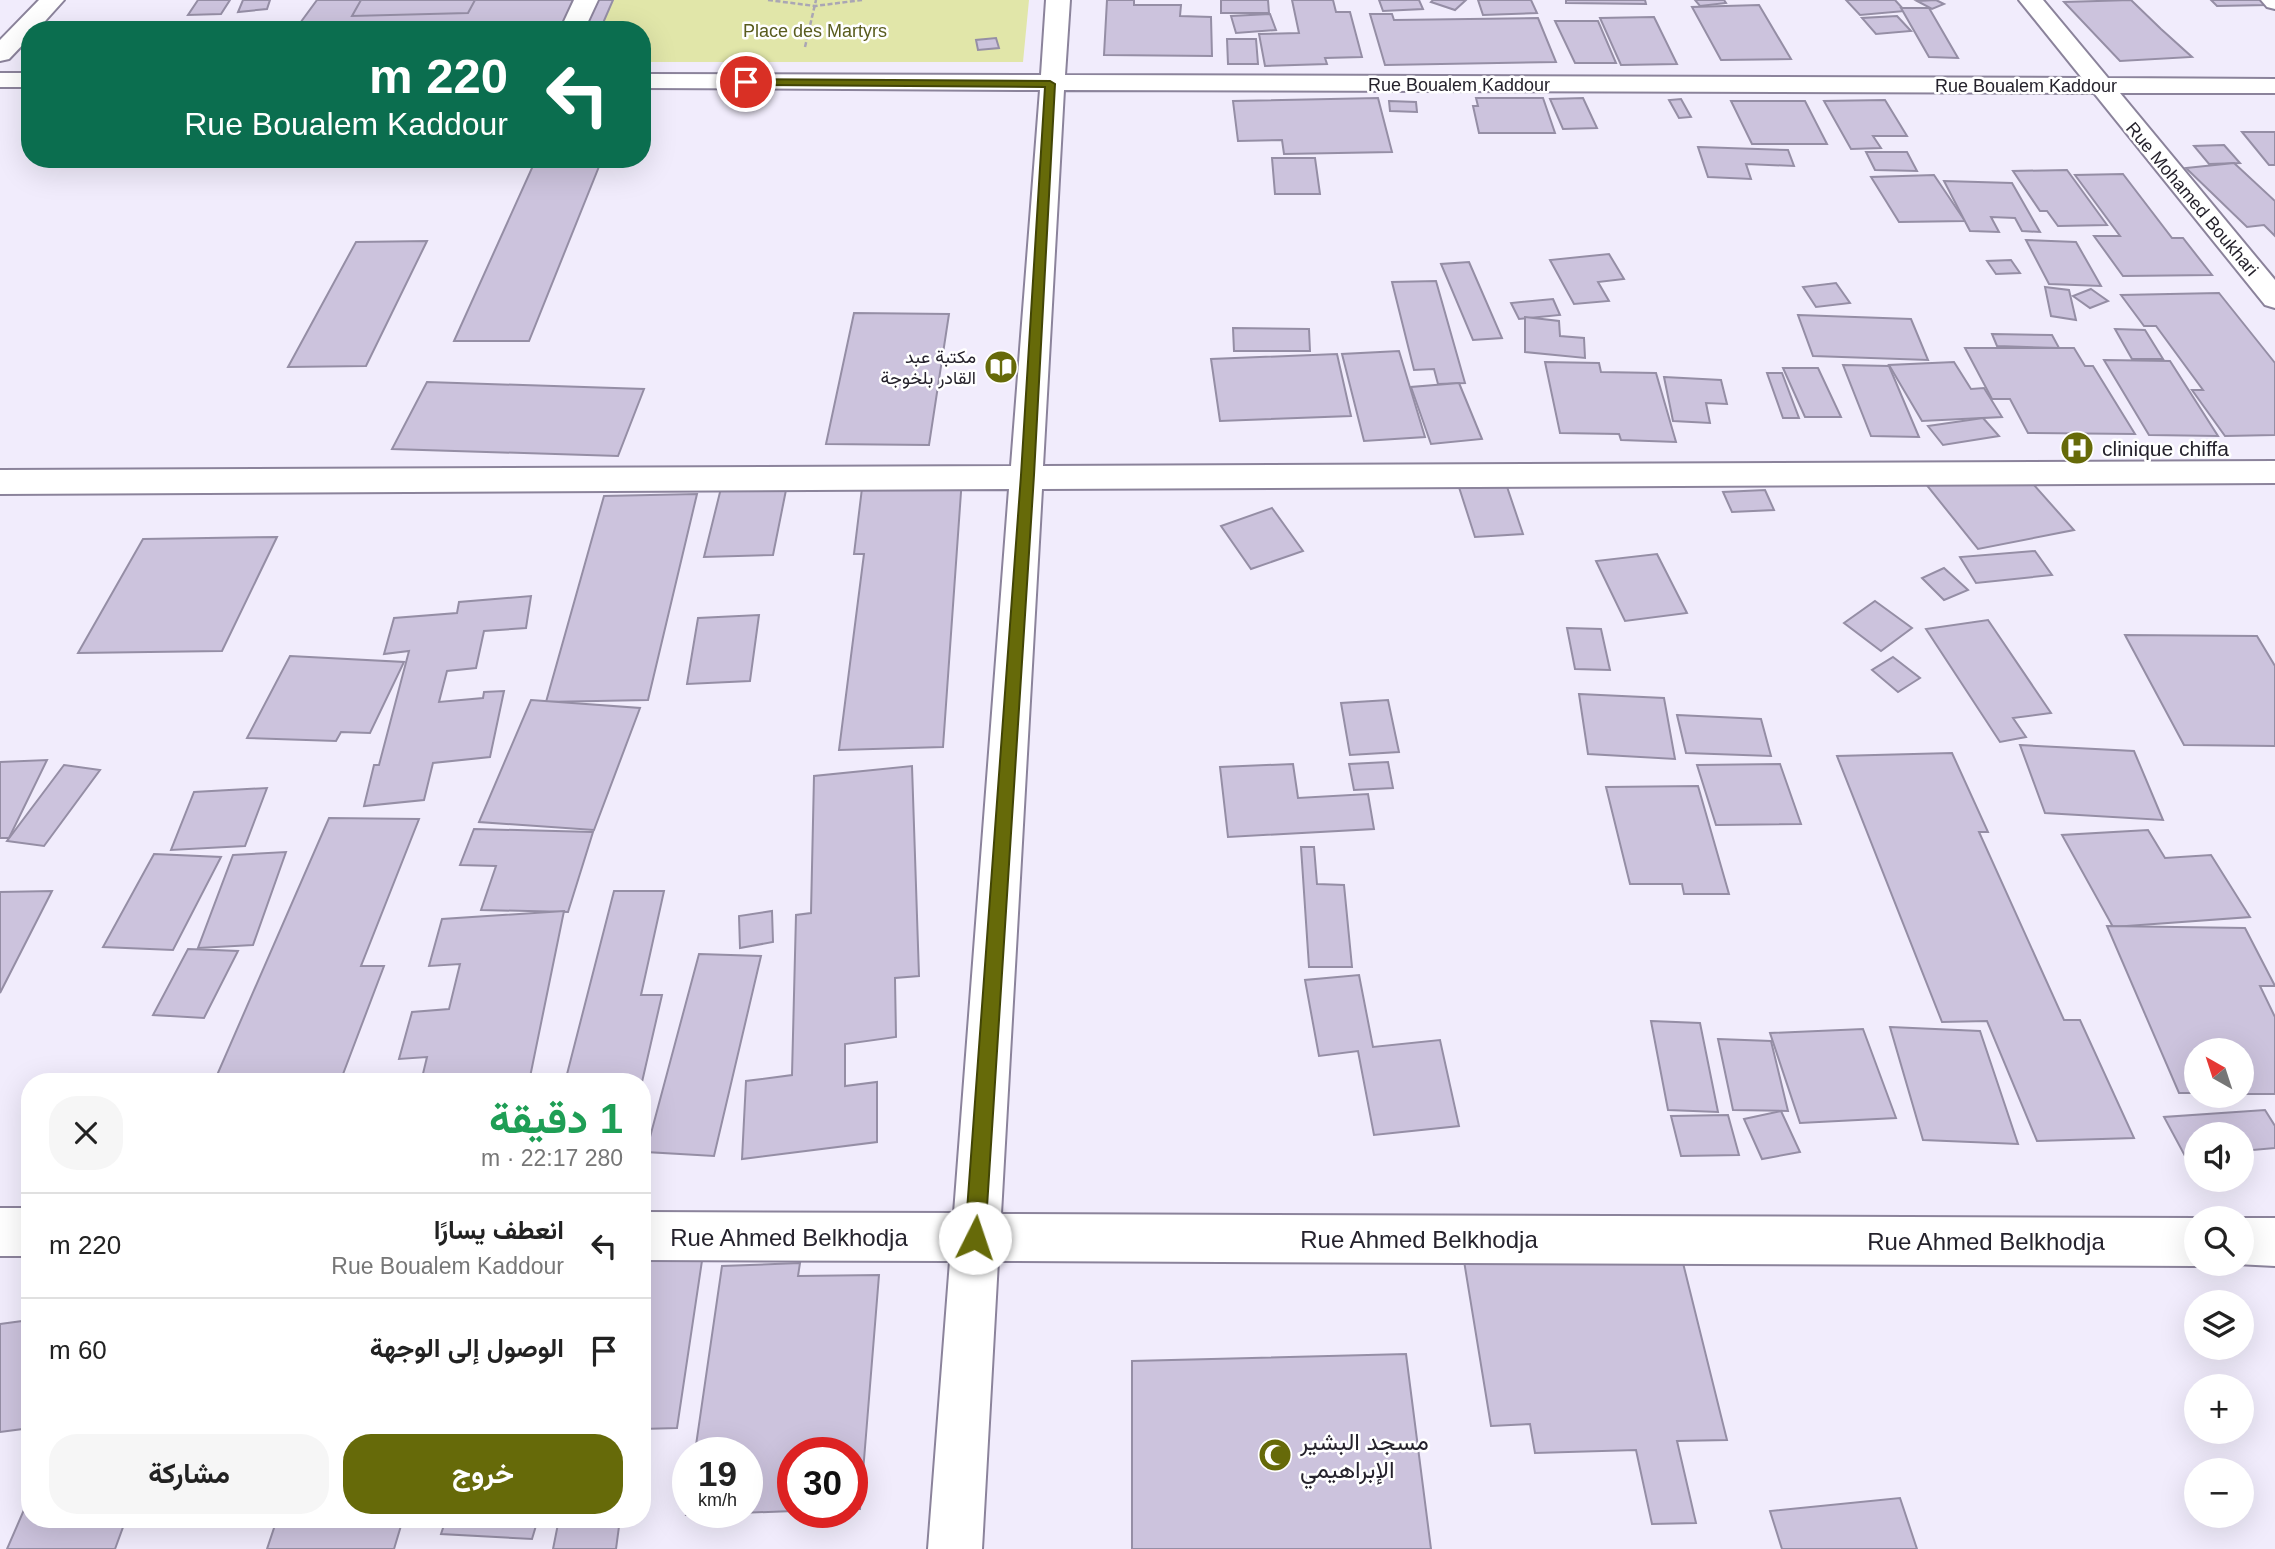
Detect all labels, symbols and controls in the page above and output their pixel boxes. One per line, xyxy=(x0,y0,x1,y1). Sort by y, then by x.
park label: Place des Martyrs xyxy=(743,21,887,41)
text: 220 m xyxy=(369,49,508,103)
icon: left xyxy=(532,49,623,140)
pin xyxy=(716,52,776,112)
icon: arrive xyxy=(727,63,765,101)
street label: Rue Boualem Kaddour xyxy=(1368,75,1550,95)
street label: Rue Boualem Kaddour xyxy=(1935,76,2117,96)
text: Rue Boualem Kaddour xyxy=(184,106,508,142)
street label: Rue Mohamed Boukhari xyxy=(2122,118,2262,280)
place label: مكتبة عبد القادر بلخوجة xyxy=(880,347,976,389)
library icon: مكتبة عبد القادر بلخوجة xyxy=(982,348,1020,386)
hospital icon: clinique chiffa xyxy=(2058,429,2096,467)
place label: clinique chiffa xyxy=(2102,437,2229,460)
north arrow xyxy=(2184,1038,2254,1108)
map controls xyxy=(2184,1038,2254,1528)
text: 1 دقيقة xyxy=(489,1095,623,1142)
button: close xyxy=(49,1096,123,1170)
button: sound xyxy=(2184,1122,2254,1192)
text: 280 m · 22:17 xyxy=(481,1145,623,1171)
position arrow xyxy=(938,1201,1012,1275)
button: search xyxy=(2184,1206,2254,1276)
text: انعطف يسارًا xyxy=(434,1215,564,1245)
street label: Rue Ahmed Belkhodja xyxy=(670,1224,908,1251)
street label: Rue Ahmed Belkhodja xyxy=(1300,1226,1538,1253)
icon: left xyxy=(585,1227,623,1265)
street label: Rue Ahmed Belkhodja xyxy=(1867,1228,2105,1255)
text: 220 m xyxy=(49,1230,121,1260)
text: Rue Boualem Kaddour xyxy=(331,1253,564,1279)
button: layers xyxy=(2184,1290,2254,1360)
icon: arrive xyxy=(585,1332,623,1370)
text: الوصول إلى الوجهة xyxy=(370,1333,564,1363)
text: 60 m xyxy=(49,1335,107,1365)
button: + xyxy=(2184,1374,2254,1444)
place label: مسجد البشير الإبراهيمي xyxy=(1299,1428,1429,1489)
button: مشاركة xyxy=(49,1434,329,1514)
button: خروج xyxy=(343,1434,623,1514)
mosque icon: مسجد البشير الإبراهيمي xyxy=(1256,1436,1294,1474)
speed limit sign: 30 xyxy=(777,1437,868,1528)
text: 19 xyxy=(698,1454,737,1493)
button: − xyxy=(2184,1458,2254,1528)
text: km/h xyxy=(698,1490,737,1510)

